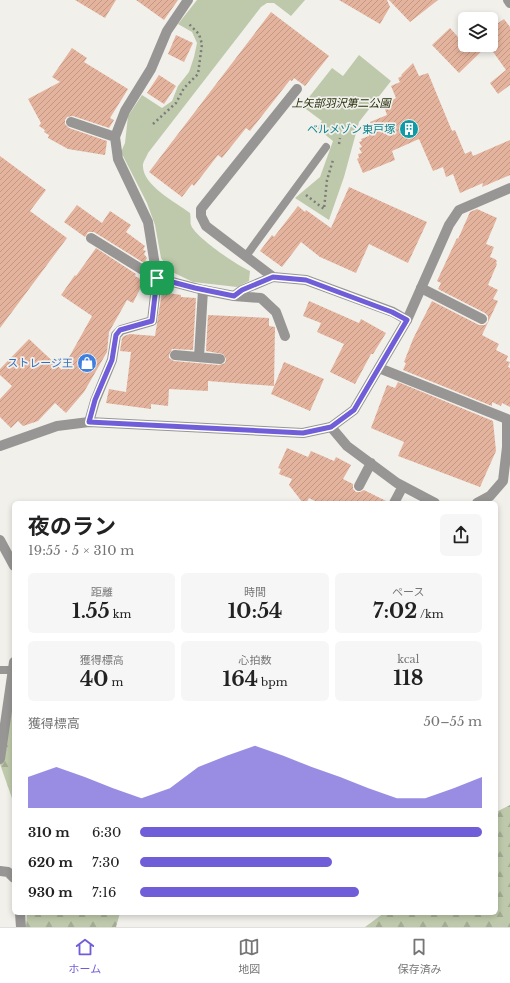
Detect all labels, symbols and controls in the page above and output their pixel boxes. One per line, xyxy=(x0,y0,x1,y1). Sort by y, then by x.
map controls xyxy=(458,12,498,52)
button: layers xyxy=(458,12,498,52)
park label: 上矢部羽沢第二公園 xyxy=(292,96,392,110)
building icon: ベルメゾン東戸塚 xyxy=(398,118,420,140)
place label: ベルメゾン東戸塚 xyxy=(307,122,395,136)
pin xyxy=(140,261,174,295)
icon: arrive xyxy=(146,267,168,289)
shop icon: ストレージ王 xyxy=(76,352,98,374)
place label: ストレージ王 xyxy=(7,356,73,370)
text: 夜のラン xyxy=(28,513,116,540)
button: share xyxy=(440,514,482,556)
text: 19:55 · 5 × 310 m xyxy=(28,542,134,559)
text: 距離 xyxy=(91,585,113,599)
text: 時間 xyxy=(244,585,266,599)
text: ペース xyxy=(392,585,425,599)
text: 1.55 xyxy=(72,599,110,623)
text: 10:54 xyxy=(228,599,282,623)
text: 7:02 xyxy=(373,599,417,623)
text: km xyxy=(110,607,131,621)
text: /km xyxy=(417,607,444,621)
text: kcal xyxy=(397,652,419,666)
text: 獲得標高 xyxy=(80,653,124,667)
text: 心拍数 xyxy=(238,653,271,667)
text: 118 xyxy=(393,666,423,690)
text: 40 xyxy=(80,667,108,691)
text: 164 xyxy=(222,667,258,691)
text: m xyxy=(108,675,123,689)
text: bpm xyxy=(258,675,288,689)
text: 50–55 m xyxy=(423,713,482,730)
text: 獲得標高 xyxy=(28,715,80,732)
text: 310 m xyxy=(28,824,70,841)
text: 6:30 xyxy=(92,824,121,841)
text: 620 m xyxy=(28,854,73,871)
text: 7:30 xyxy=(92,854,120,871)
text: 930 m xyxy=(28,884,73,901)
text: 7:16 xyxy=(92,884,116,901)
tab: ホーム xyxy=(69,936,101,976)
tab: 地図 xyxy=(238,936,260,976)
tab: 保存済み xyxy=(397,936,441,976)

